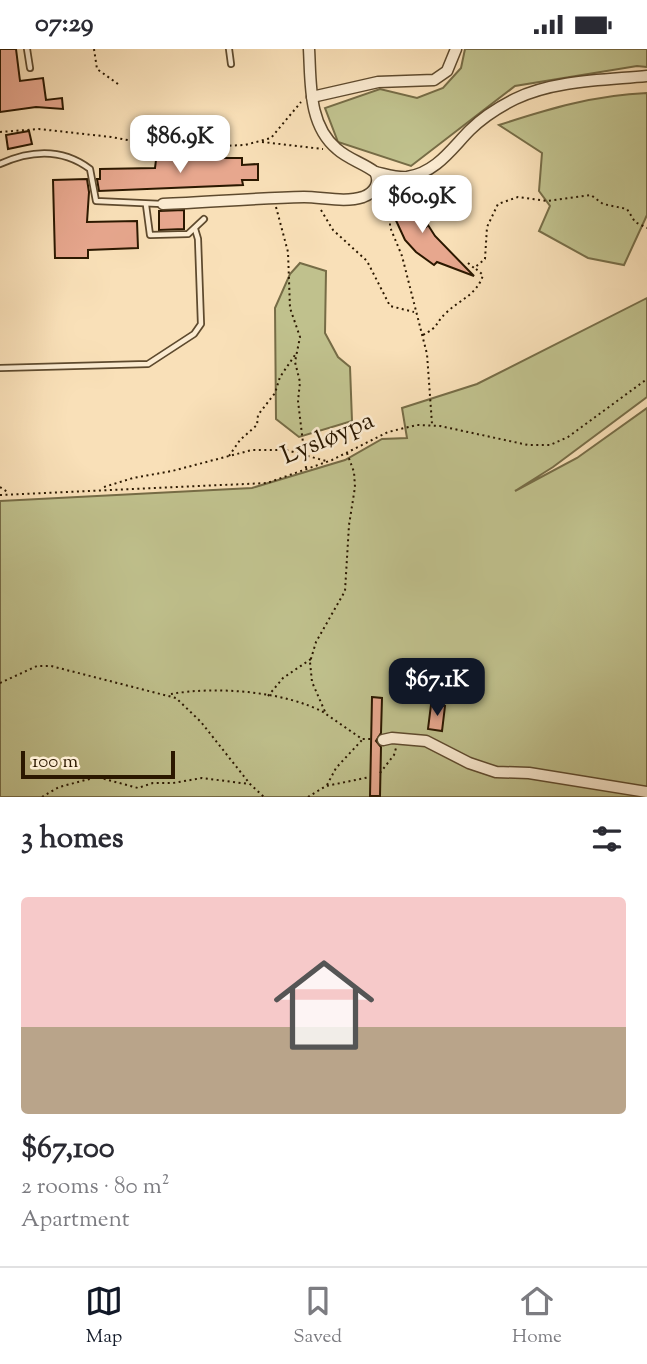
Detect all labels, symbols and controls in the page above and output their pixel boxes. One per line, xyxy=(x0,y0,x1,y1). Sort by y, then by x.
text: 07:29 xyxy=(35,6,93,43)
pin: $86.9K xyxy=(123,115,237,175)
text: $86.9K xyxy=(146,121,214,154)
pin: $60.9K xyxy=(365,176,479,235)
text: $60.9K xyxy=(388,181,456,214)
street label: Lysløypa xyxy=(276,403,380,475)
pin: $67.1K xyxy=(380,659,494,718)
text: $67.1K xyxy=(405,664,469,697)
scale bar xyxy=(21,748,175,780)
text: 100 m xyxy=(32,749,78,776)
text: 3 homes xyxy=(21,818,124,861)
icon: filters xyxy=(588,820,626,858)
icon: home xyxy=(261,942,387,1068)
text: $67,100 xyxy=(21,1128,115,1171)
text: 2 rooms · 80 m² xyxy=(21,1171,169,1204)
text: Apartment xyxy=(21,1204,130,1237)
tab: Map xyxy=(85,1282,123,1351)
tab: Saved xyxy=(293,1282,342,1351)
tab: Home xyxy=(512,1282,562,1351)

